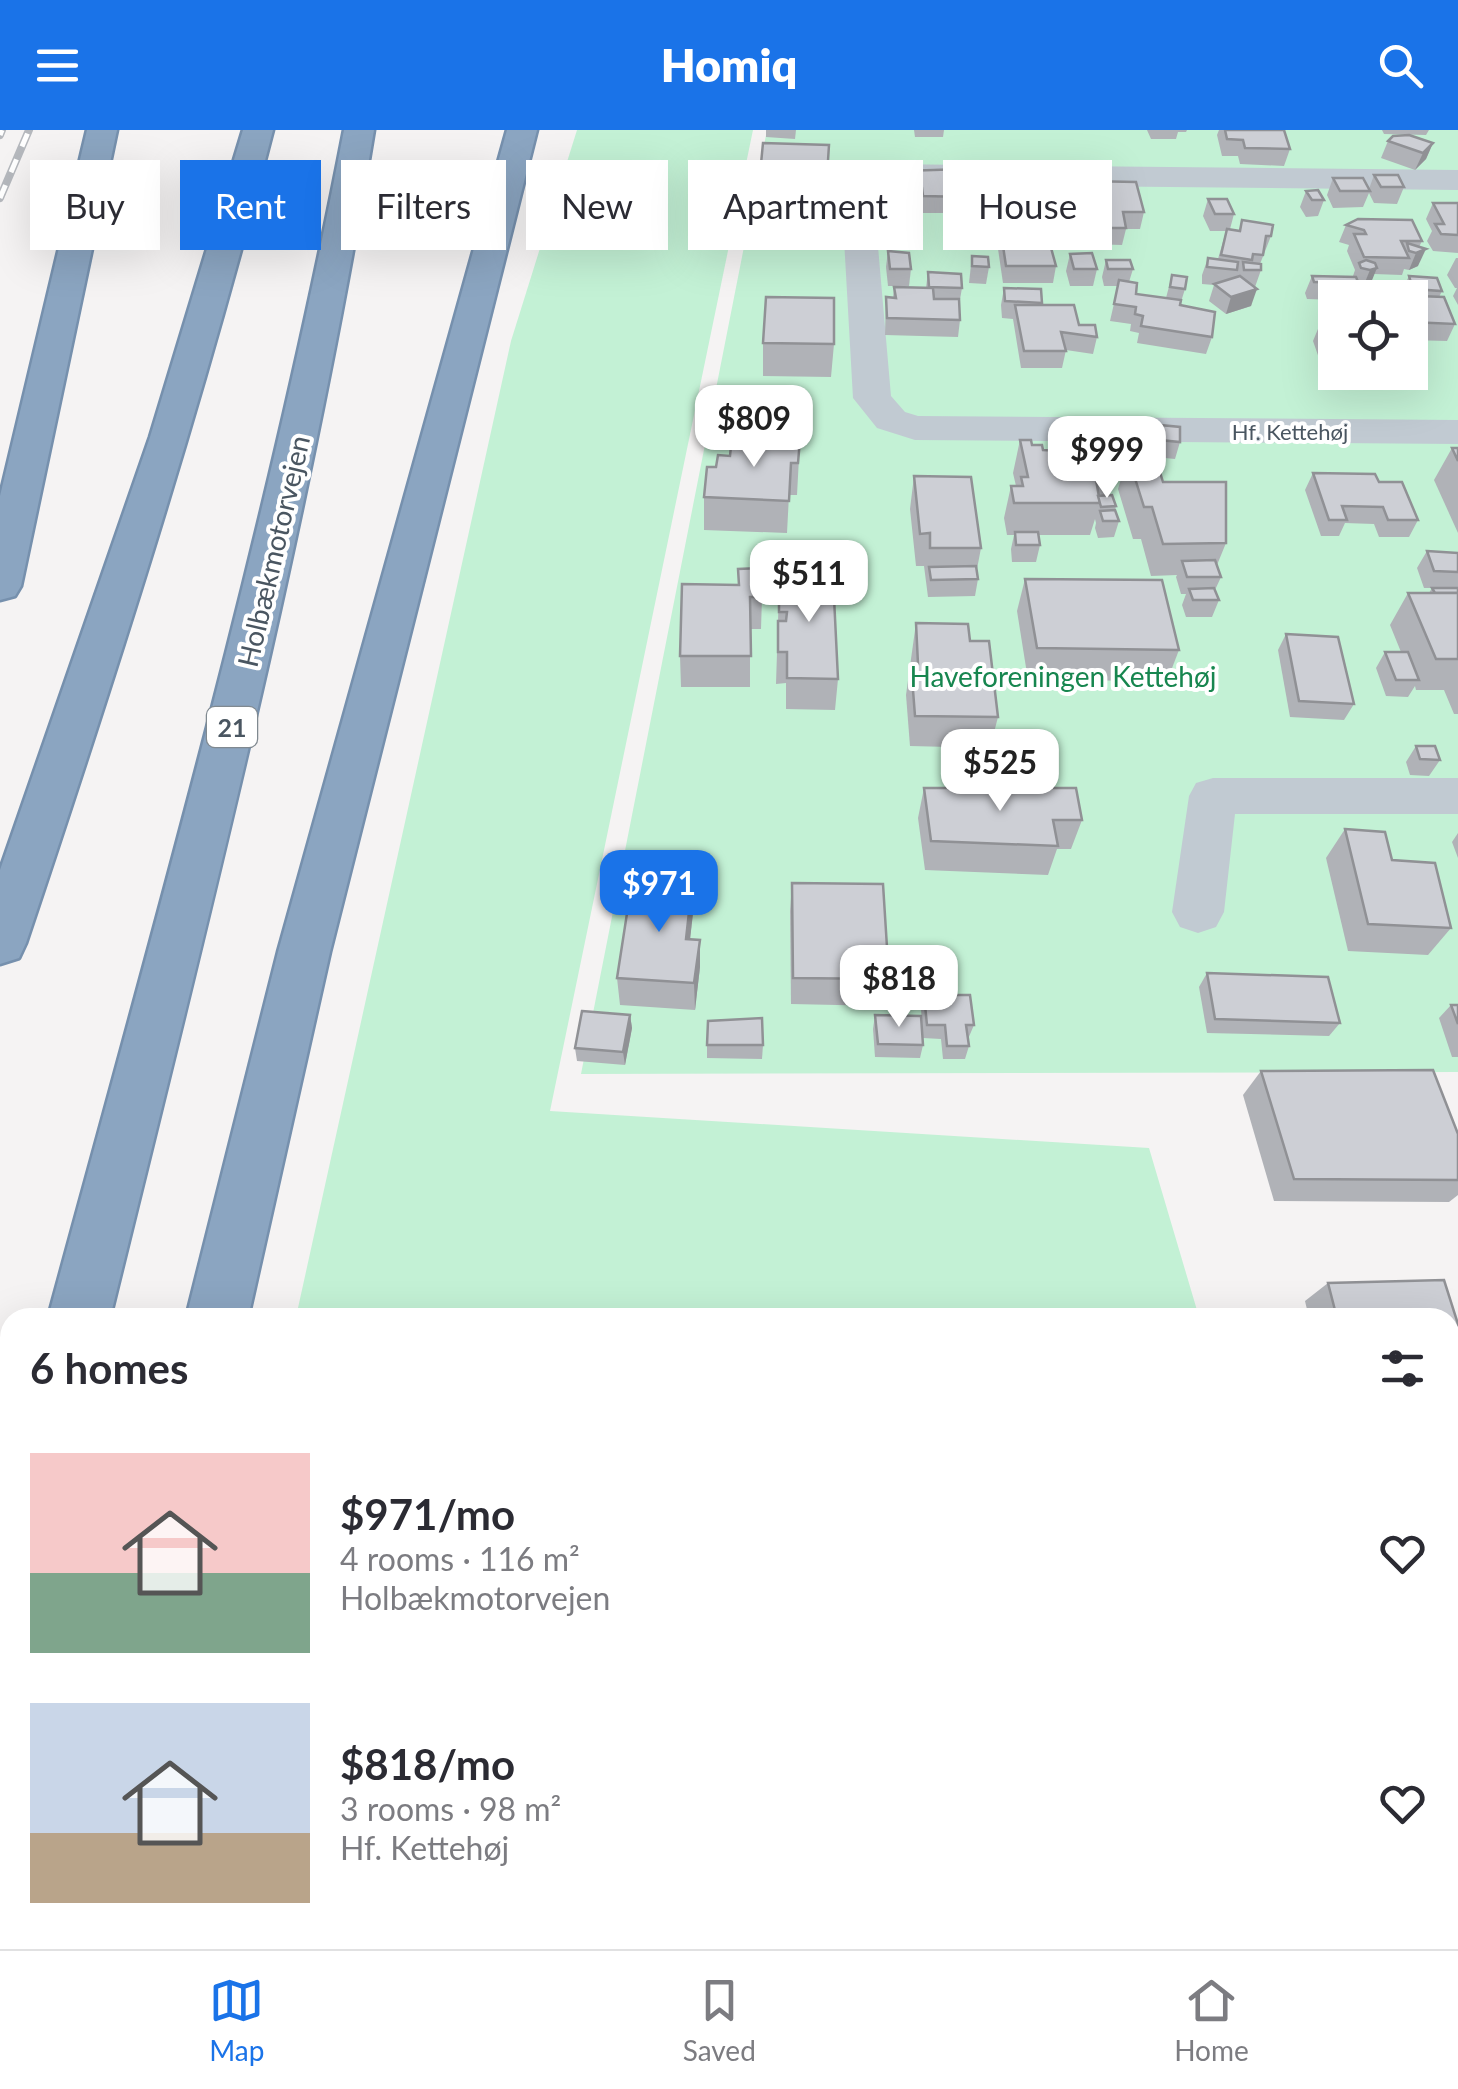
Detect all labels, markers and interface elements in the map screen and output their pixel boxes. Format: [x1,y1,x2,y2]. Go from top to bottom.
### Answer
icon: menu [30,38,85,93]
text: Homiq [661,38,797,92]
icon: search [1373,38,1428,93]
chip: Buy [30,160,160,250]
chip: Rent [180,160,321,250]
chip: Filters [341,160,506,250]
chip: New [526,160,668,250]
chip: Apartment [688,160,923,250]
chip: House [943,160,1112,250]
map controls [1318,280,1428,390]
button: locate [1318,280,1428,390]
pin: $809 [695,385,813,470]
text: $809 [717,398,791,437]
pin: $999 [1048,416,1166,501]
street label: Hf. Kettehøj [1232,418,1348,445]
text: $999 [1070,429,1144,468]
street label: Holbækmotorvejen [230,432,316,670]
pin: $511 [750,540,868,625]
text: $511 [772,553,846,592]
park label: Haveforeningen Kettehøj [909,659,1217,693]
road number: 21 [207,707,257,747]
pin: $525 [941,729,1059,814]
text: $525 [963,742,1037,781]
pin: $971 [600,850,718,935]
text: $971 [622,863,696,902]
pin: $818 [840,945,958,1030]
text: $818 [862,958,936,997]
icon: filters [1375,1341,1430,1396]
text: 6 homes [30,1343,188,1393]
text: $971/mo [340,1489,515,1539]
icon: home [110,1493,230,1613]
icon: heart [1375,1526,1430,1581]
text: 4 rooms · 116 m² [340,1539,580,1578]
text: Holbækmotorvejen [340,1578,610,1617]
text: $818/mo [340,1739,515,1789]
icon: home [110,1743,230,1863]
icon: heart [1375,1776,1430,1831]
text: 3 rooms · 98 m² [340,1789,561,1828]
text: Hf. Kettehøj [340,1828,509,1867]
tab: Map [209,1973,264,2067]
tab: Saved [683,1973,756,2067]
tab: Home [1174,1973,1249,2067]

